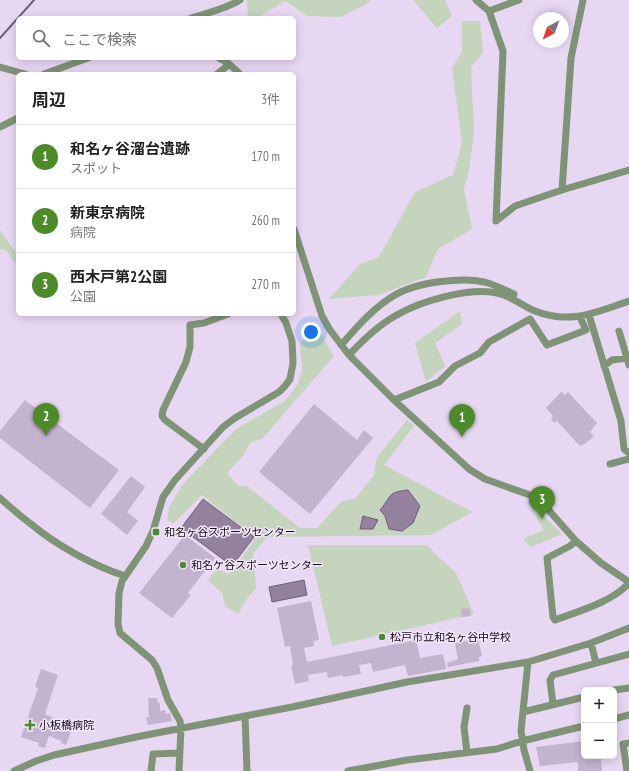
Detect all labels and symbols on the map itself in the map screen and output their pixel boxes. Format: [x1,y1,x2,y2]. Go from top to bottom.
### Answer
north arrow [533,12,569,48]
your location [301,322,321,342]
pin: 2 [33,403,59,436]
pin: 1 [449,404,475,437]
pin: 3 [529,486,555,519]
place label: 和名ヶ谷スポーツセンター [164,525,296,539]
marker: 和名ヶ谷スポーツセンター [151,527,161,537]
place label: 和名ケ谷スポーツセンター [191,558,323,572]
marker: 和名ケ谷スポーツセンター [178,560,188,570]
place label: 松戸市立和名ヶ谷中学校 [390,630,511,644]
marker: 松戸市立和名ヶ谷中学校 [377,632,387,642]
place label: 小板橋病院 [39,718,94,732]
marker: 小板橋病院 [24,719,36,731]

